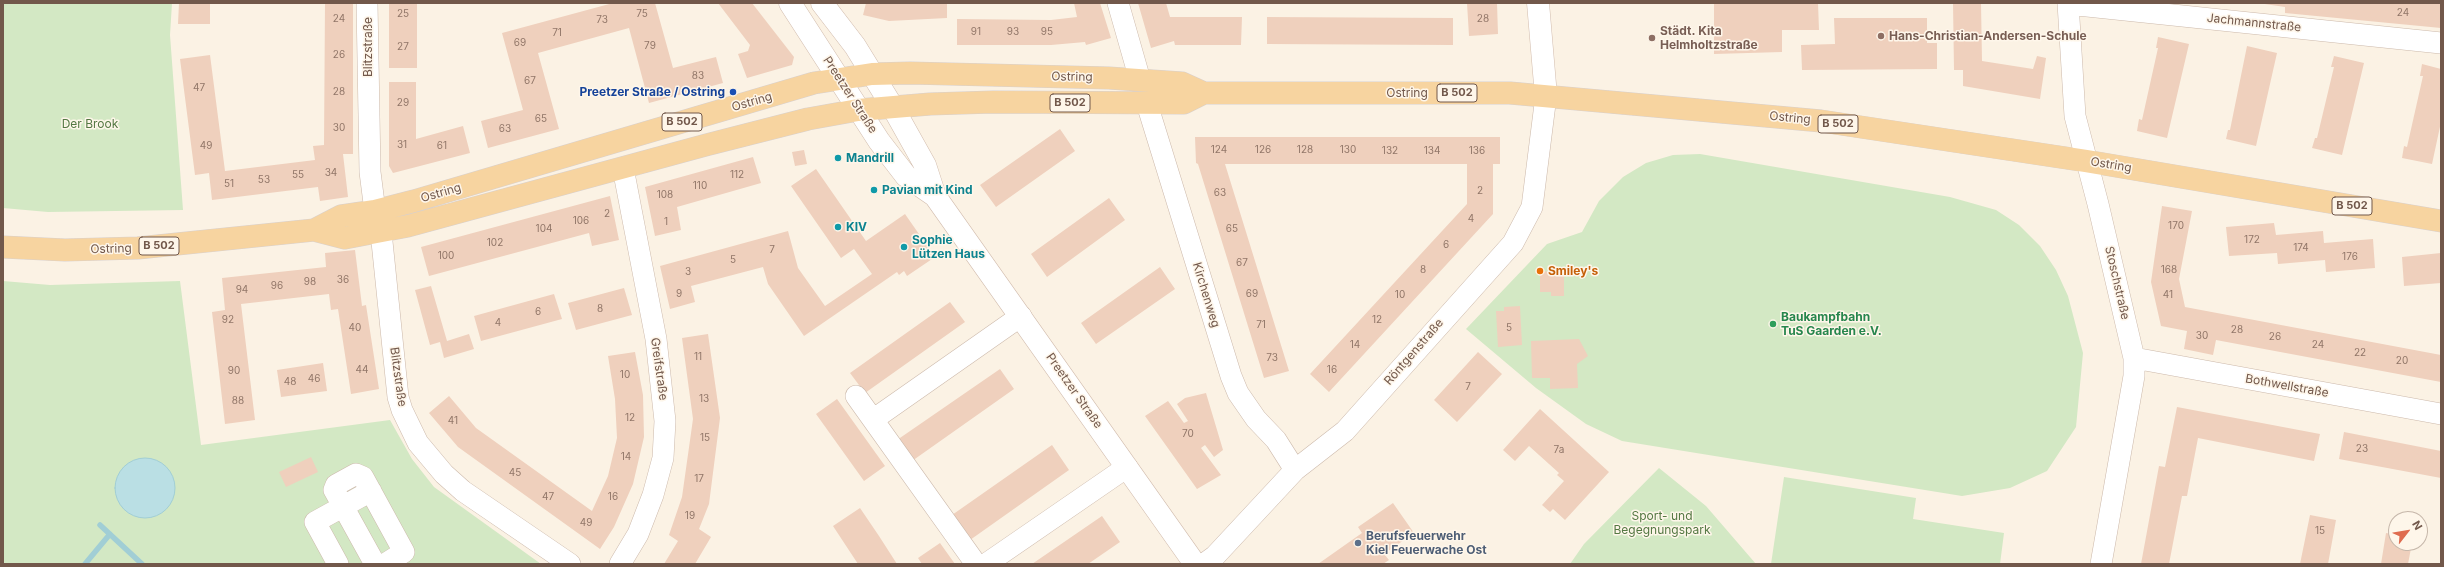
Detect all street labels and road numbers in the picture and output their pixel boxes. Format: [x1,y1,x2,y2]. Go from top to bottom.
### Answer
street label: Jachmannstraße [2206,11,2302,35]
street label: Blitzstraße [361,17,375,77]
street label: Preetzer Straße [820,54,880,136]
street label: Ostring [1051,69,1093,85]
road number: B 502 [1437,84,1477,102]
street label: Ostring [1386,86,1428,100]
street label: Ostring [730,89,774,115]
road number: B 502 [1050,94,1090,112]
street label: Ostring [1769,109,1811,127]
road number: B 502 [662,113,702,131]
road number: B 502 [1818,115,1858,133]
street label: Ostring [2089,155,2133,175]
street label: Ostring [419,180,463,206]
road number: B 502 [2332,197,2372,215]
road number: B 502 [139,237,179,255]
street label: Ostring [90,241,132,257]
street label: Stoschstraße [2102,245,2132,321]
street label: Kirchenweg [1189,261,1223,329]
street label: Röntgenstraße [1381,316,1447,388]
street label: Greifstraße [647,337,671,401]
street label: Blitzstraße [387,346,409,408]
street label: Preetzer Straße [1043,351,1105,431]
street label: Bothwellstraße [2244,372,2330,400]

